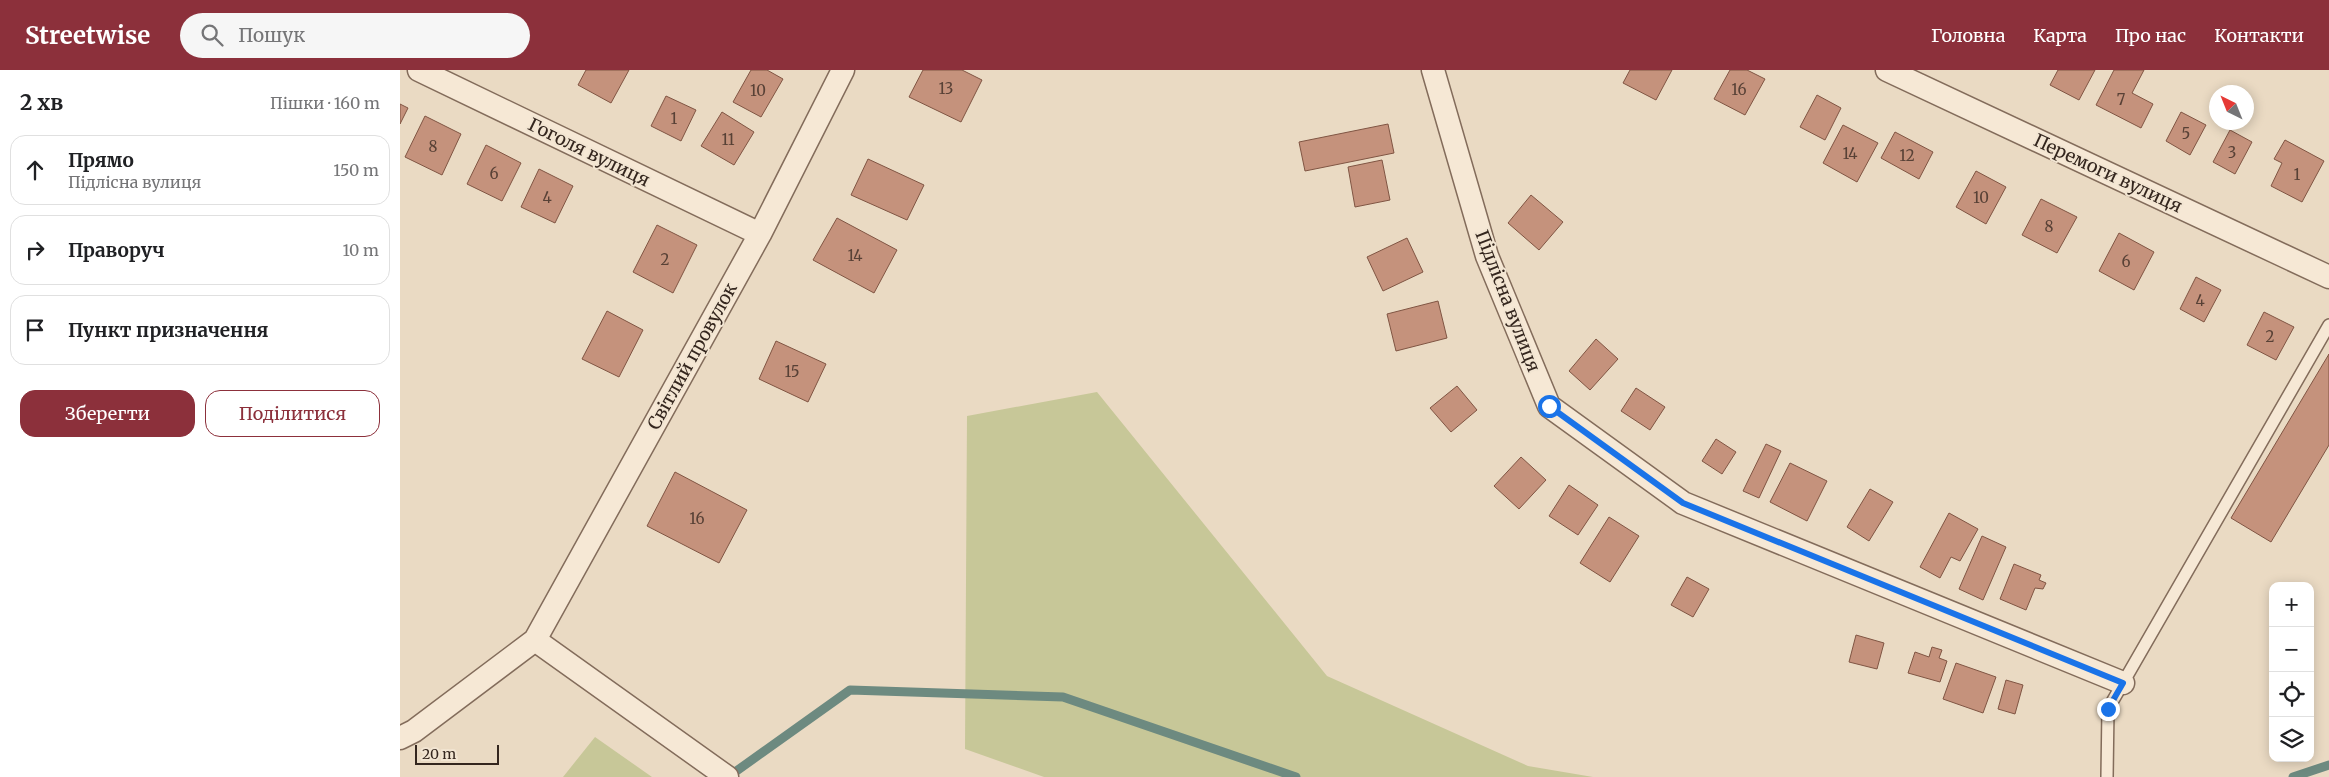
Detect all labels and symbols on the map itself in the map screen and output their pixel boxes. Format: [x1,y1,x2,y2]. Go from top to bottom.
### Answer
house number: 13 [939,79,953,98]
house number: 16 [1731,80,1747,99]
house number: 10 [750,81,766,100]
north arrow [2209,85,2254,130]
house number: 7 [2117,90,2126,109]
house number: 1 [671,109,678,128]
street label: Гоголя вулиця [524,113,654,192]
house number: 5 [2182,124,2190,143]
street label: Перемоги вулиця [2030,128,2186,218]
house number: 11 [721,130,735,149]
house number: 8 [429,137,438,156]
house number: 3 [2228,143,2236,162]
house number: 14 [1842,144,1858,163]
house number: 12 [1899,146,1915,165]
house number: 6 [489,164,499,183]
house number: 1 [2294,165,2301,184]
house number: 4 [542,188,552,207]
house number: 10 [1973,188,1989,207]
house number: 8 [2045,217,2054,236]
street label: Підлісна вулиця [1470,227,1546,375]
house number: 14 [847,246,863,265]
house number: 2 [661,250,670,269]
house number: 6 [2121,252,2131,271]
street label: Світлий провулок [642,278,742,434]
house number: 4 [2195,291,2205,310]
house number: 2 [2266,327,2275,346]
house number: 15 [784,362,800,381]
route start [1538,395,1561,418]
house number: 16 [689,509,705,528]
route end [2097,698,2120,721]
scale bar [415,742,499,765]

